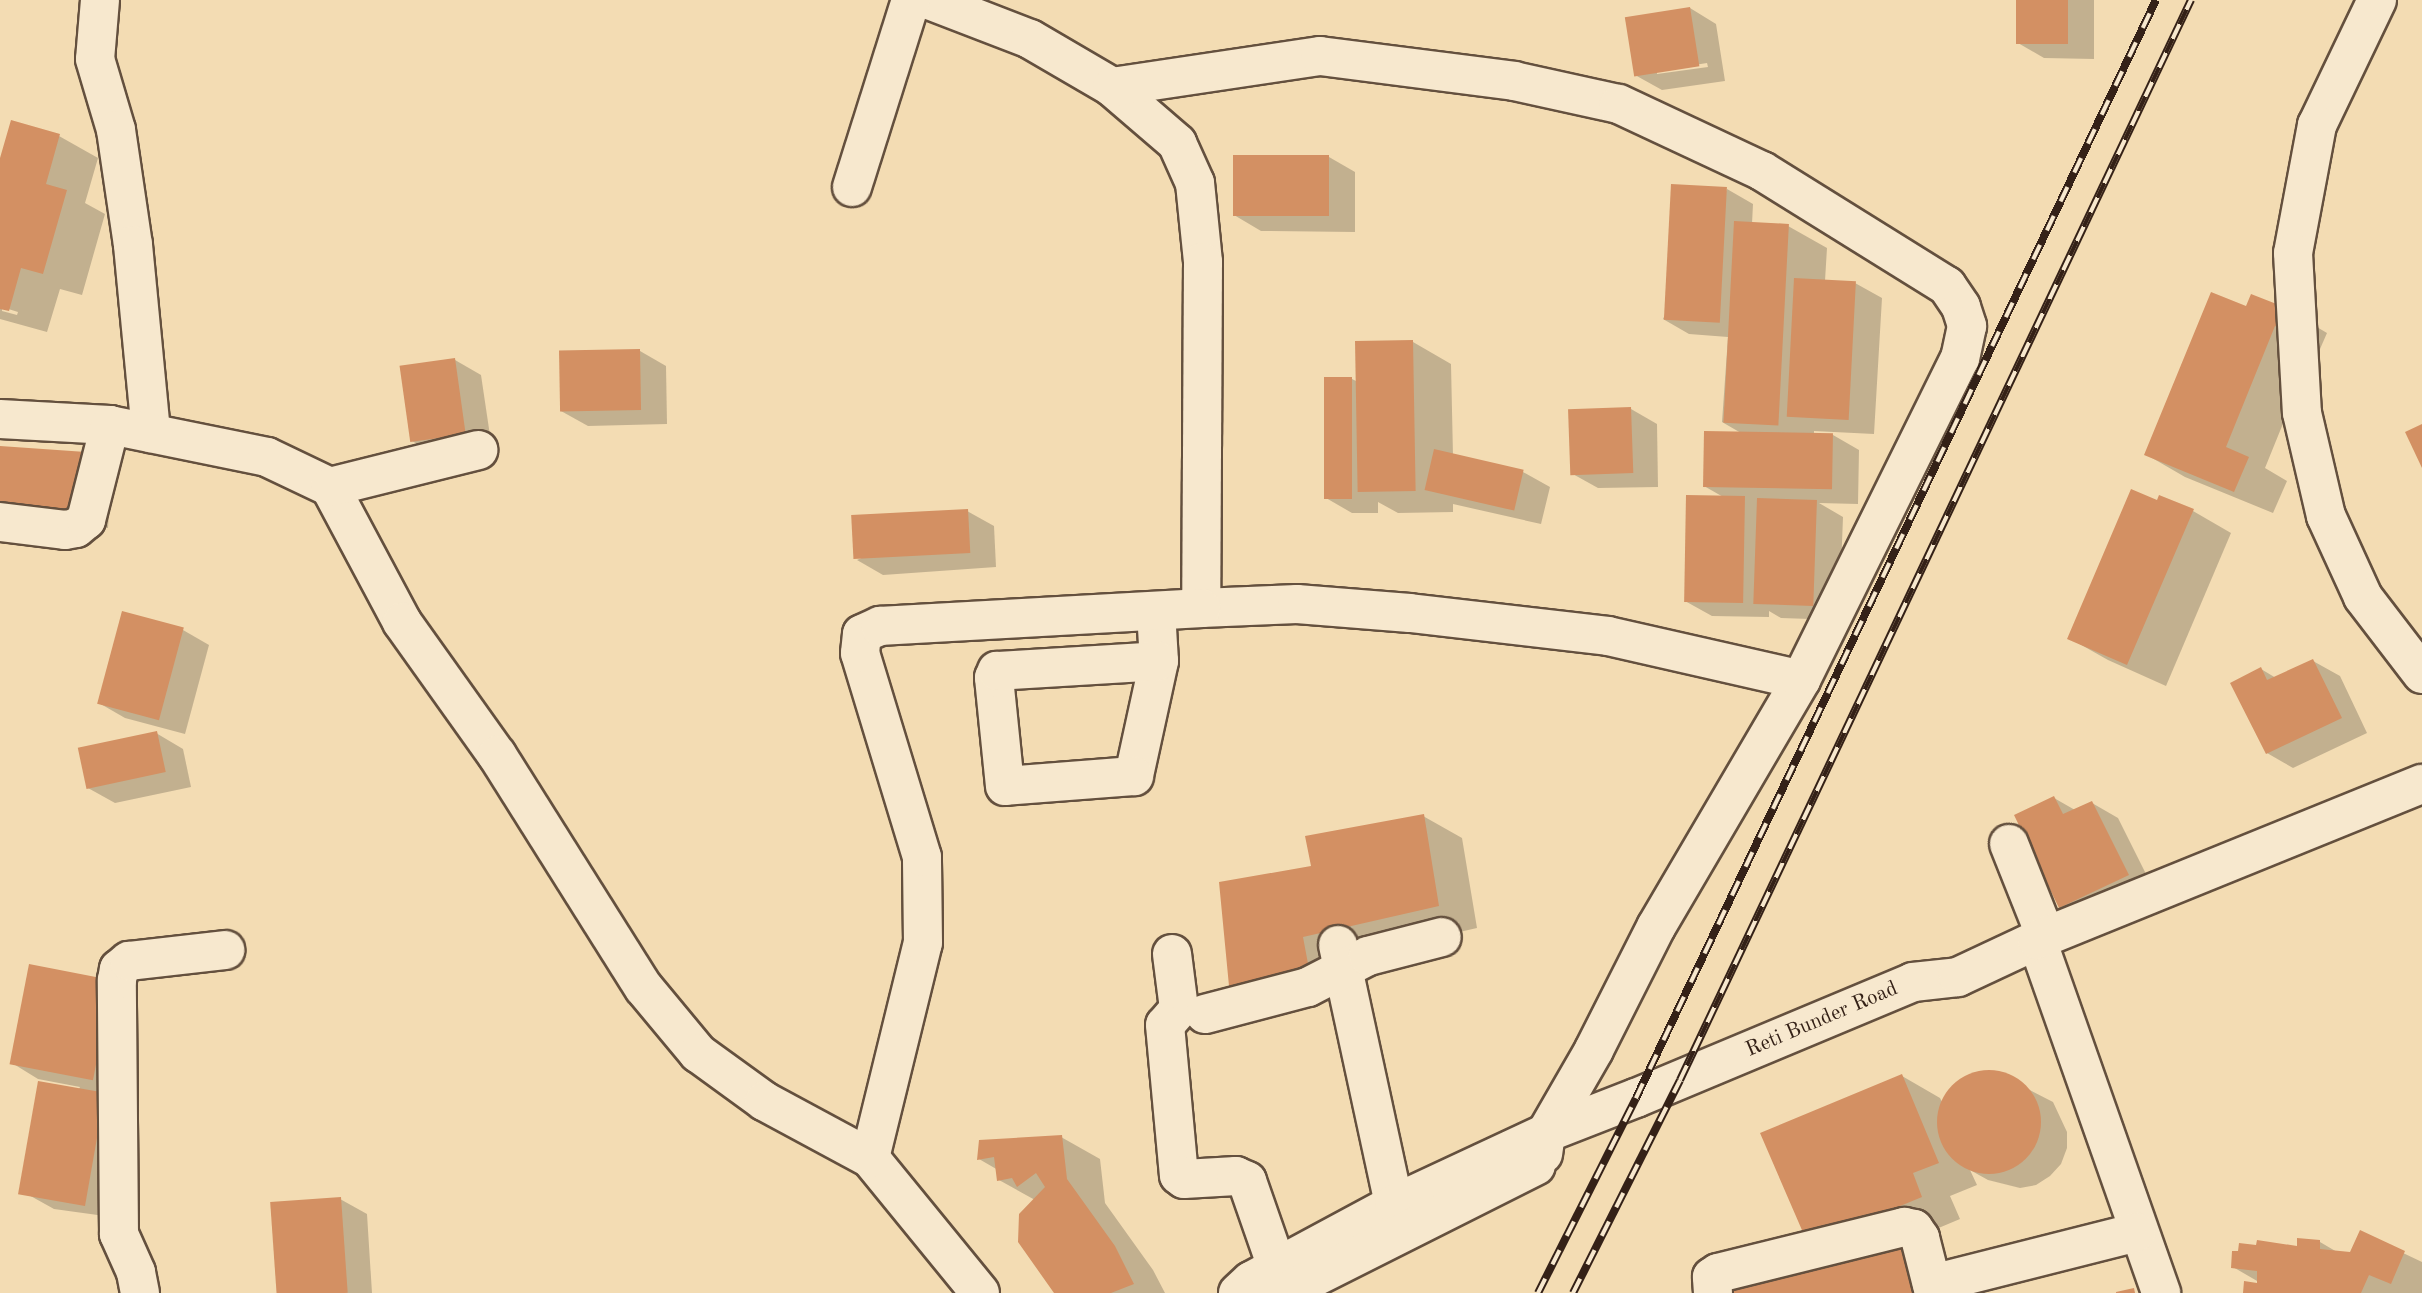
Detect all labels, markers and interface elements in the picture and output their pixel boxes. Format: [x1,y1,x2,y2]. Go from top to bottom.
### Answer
street label: Reti Bunder Road [1742,977,1902,1063]

